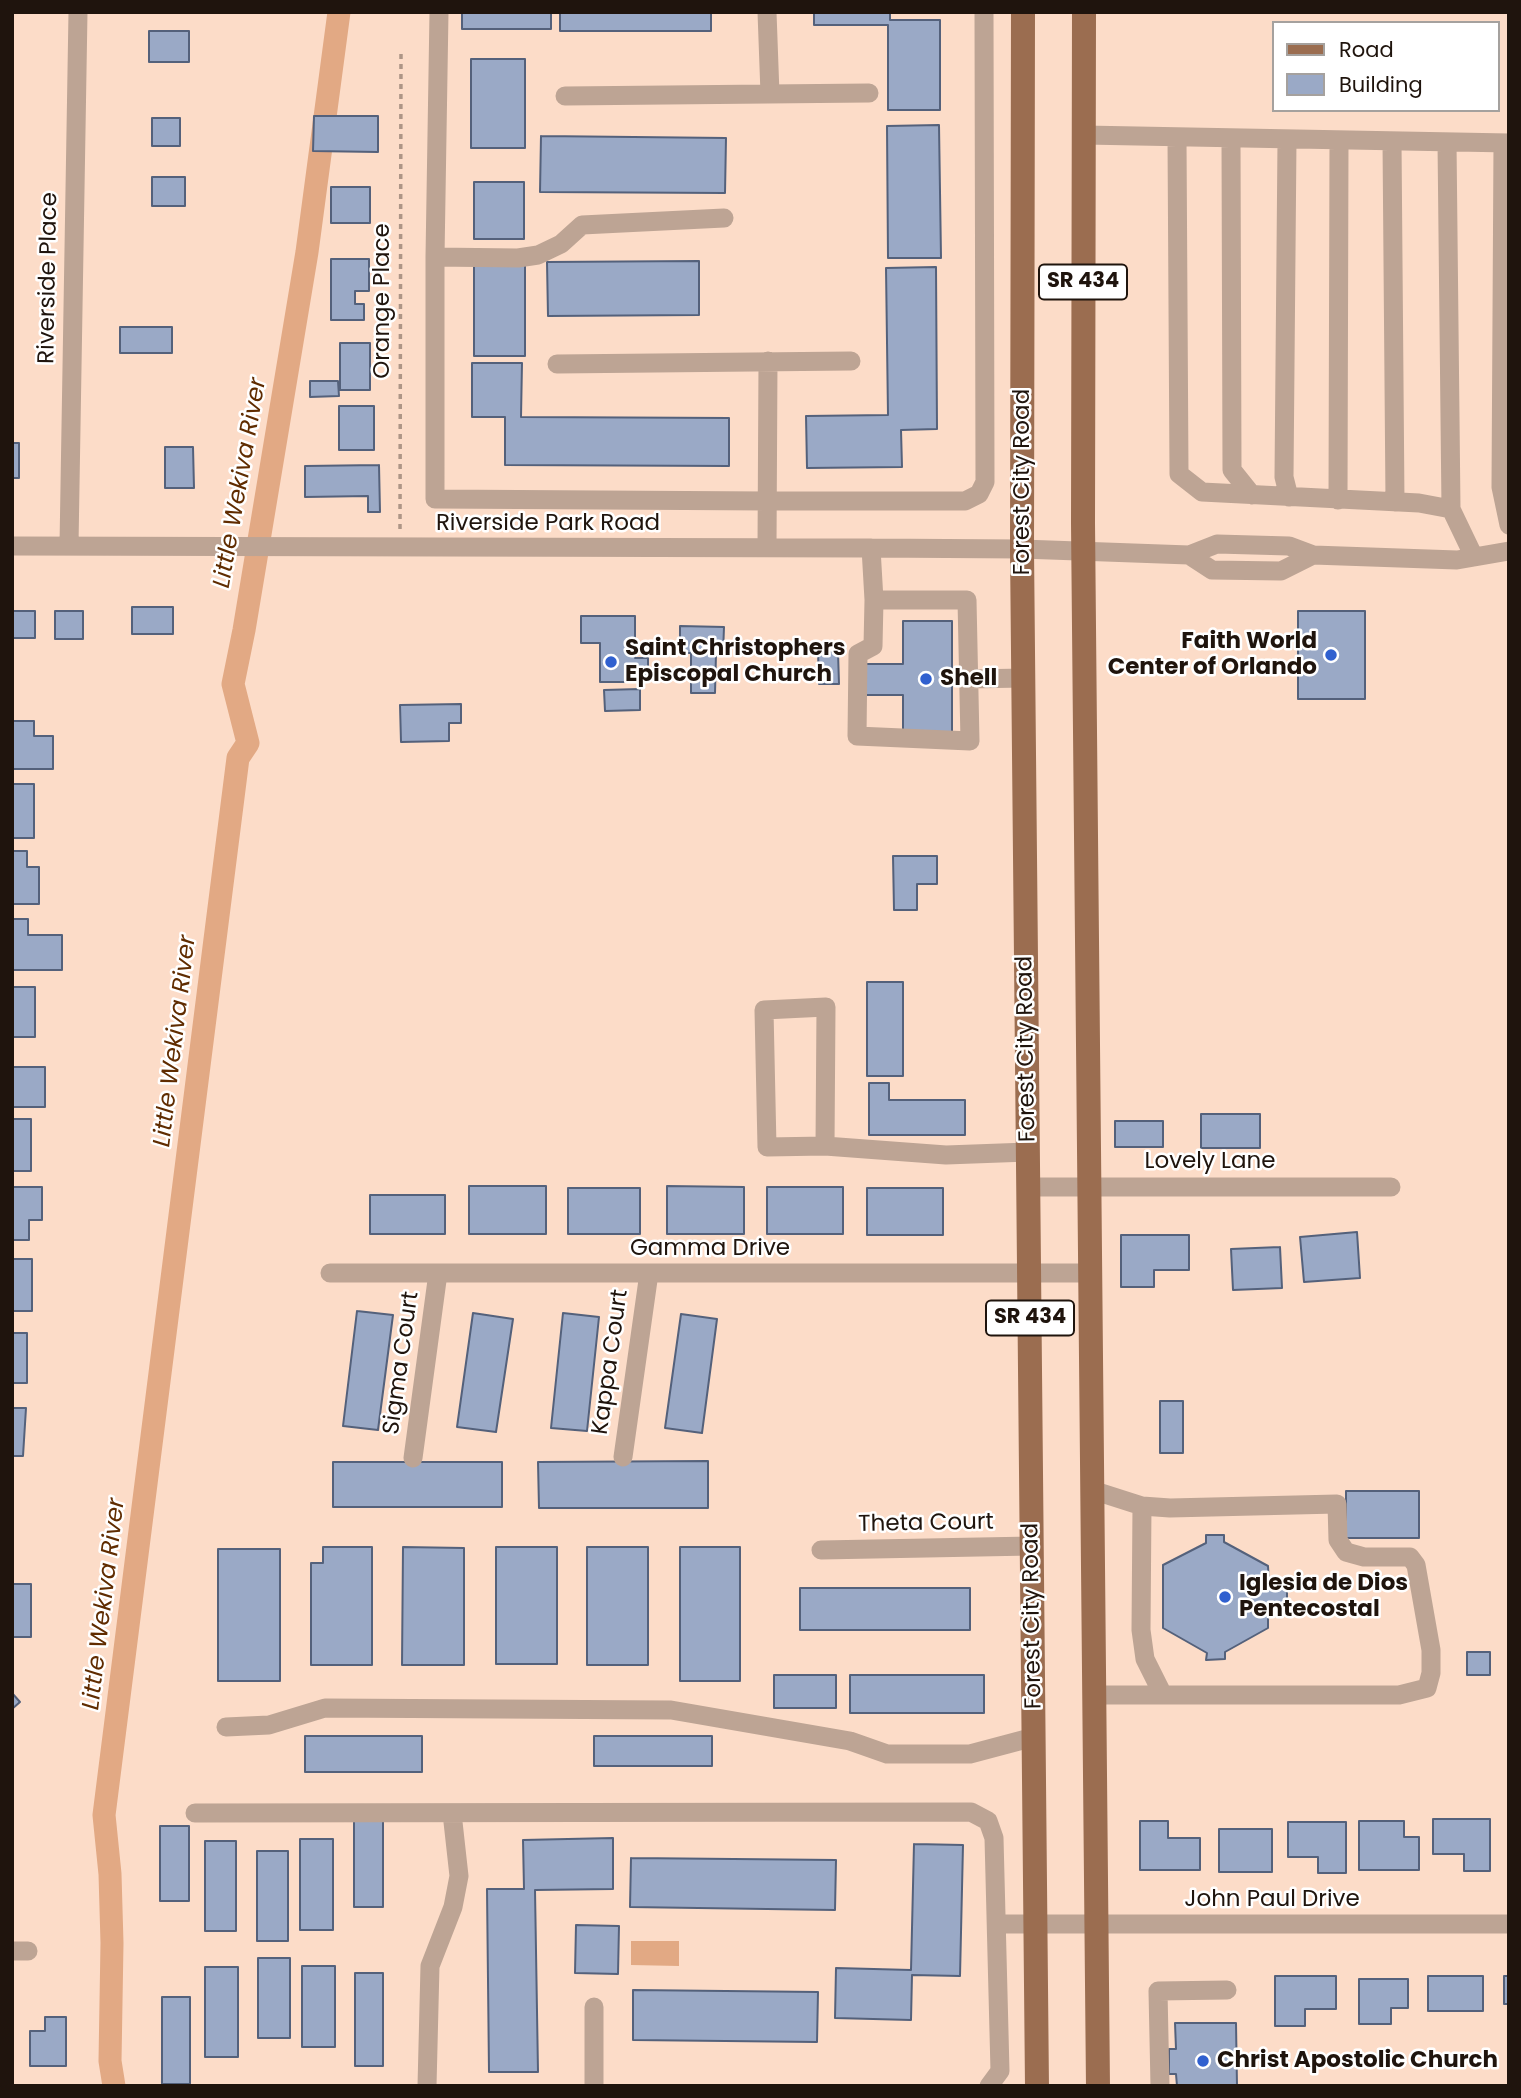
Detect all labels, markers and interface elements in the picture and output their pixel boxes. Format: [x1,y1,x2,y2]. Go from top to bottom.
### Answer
legend [1272,21,1500,112]
text: Road [1339,35,1394,64]
text: Building [1339,70,1423,99]
street label: Riverside Place [34,192,64,364]
street label: Orange Place [369,223,397,379]
road number: SR 434 [1039,264,1127,300]
water label: Little Wekiva River [208,376,274,590]
street label: Forest City Road [1009,389,1037,575]
street label: Riverside Park Road [436,510,660,538]
place label: Faith World Center of Orlando [1108,628,1317,682]
place label: Saint Christophers Episcopal Church [625,635,846,689]
marker: Faith World Center of Orlando [1323,647,1339,663]
marker: Saint Christophers Episcopal Church [603,654,619,670]
place label: Shell [940,665,997,693]
marker: Shell [918,671,934,687]
water label: Little Wekiva River [149,934,203,1148]
street label: Forest City Road [1012,956,1042,1142]
street label: Lovely Lane [1144,1148,1276,1176]
street label: Gamma Drive [630,1235,790,1263]
street label: Kappa Court [587,1288,635,1436]
street label: Sigma Court [378,1290,426,1436]
road number: SR 434 [986,1300,1074,1336]
water label: Little Wekiva River [78,1497,132,1711]
street label: Theta Court [858,1509,994,1539]
street label: Forest City Road [1018,1523,1048,1709]
place label: Iglesia de Dios Pentecostal [1239,1570,1408,1624]
marker: Iglesia de Dios Pentecostal [1217,1589,1233,1605]
street label: John Paul Drive [1184,1886,1360,1914]
place label: Christ Apostolic Church [1217,2047,1498,2075]
marker: Christ Apostolic Church [1195,2053,1211,2069]

